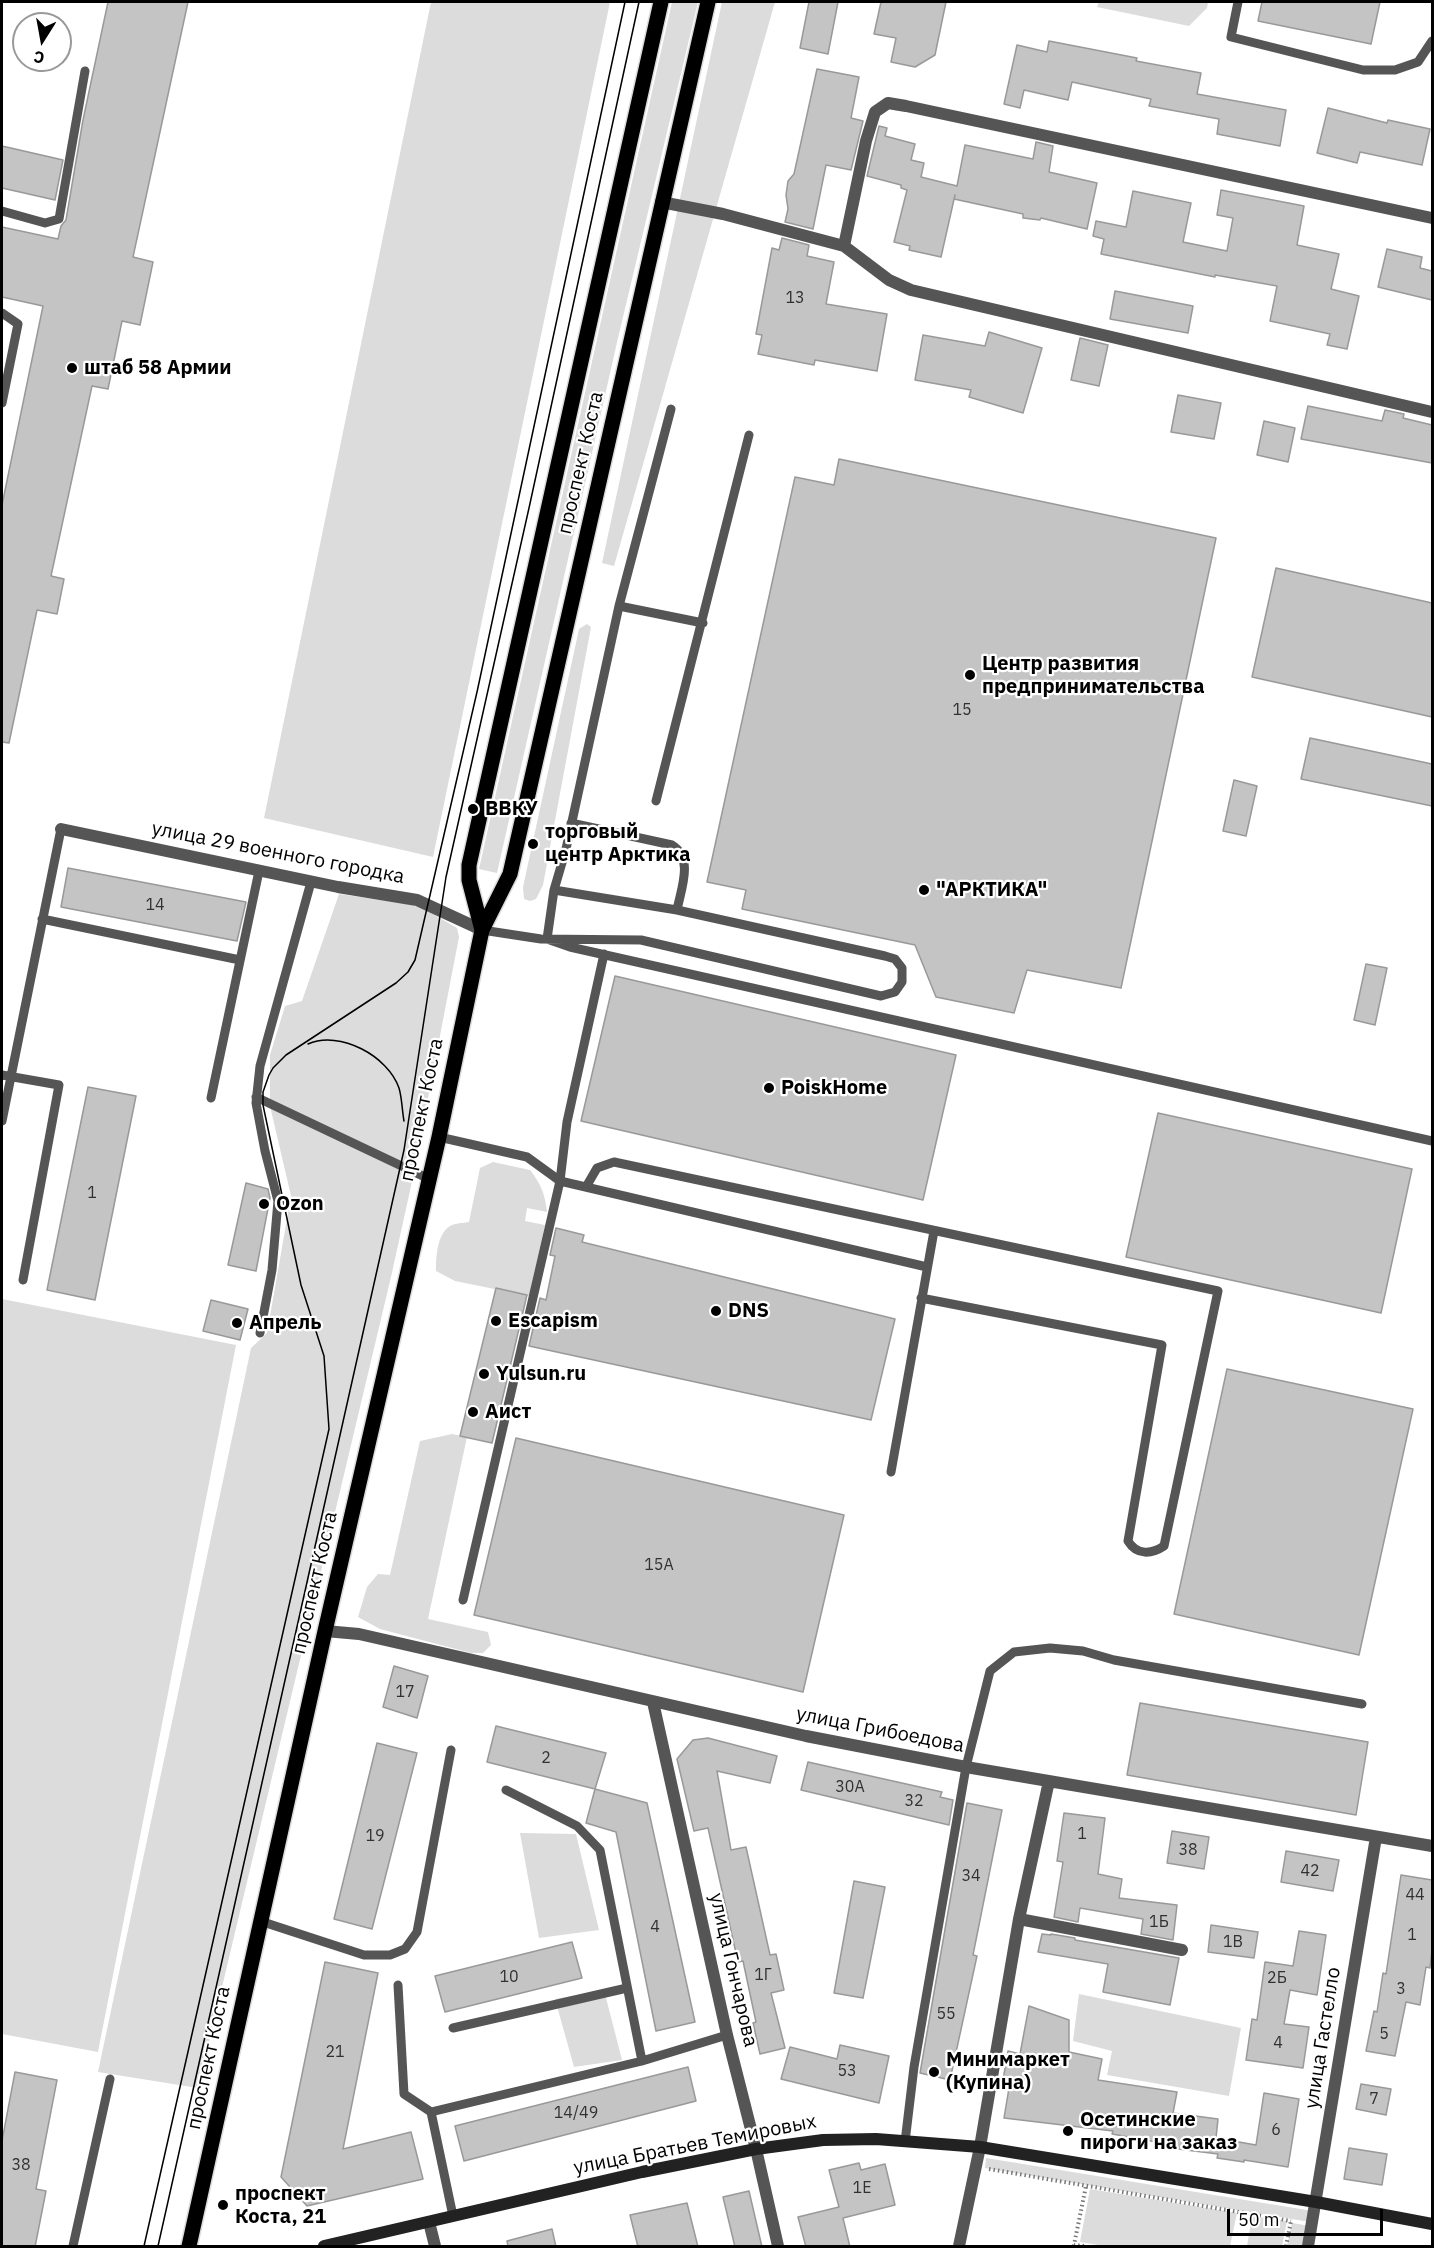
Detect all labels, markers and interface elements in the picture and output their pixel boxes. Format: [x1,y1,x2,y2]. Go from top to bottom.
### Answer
north arrow [12,12,72,72]
text: С [32,47,46,69]
house number: 13 [785,288,805,308]
place label: штаб 58 Армии [84,356,232,380]
marker: штаб 58 Армии [65,361,79,375]
street label: проспект Коста [553,389,609,537]
place label: Центр развития предпринимательства [982,652,1205,699]
marker: Центр развития предпринимательства [963,668,977,682]
house number: 15 [952,700,972,720]
place label: ВВКУ [485,797,538,821]
marker: ВВКУ [466,802,480,816]
street label: улица 29 военного городка [150,817,406,889]
place label: торговый центр Арктика [545,820,691,867]
marker: торговый центр Арктика [526,837,540,851]
place label: "АРКТИКА" [936,878,1047,902]
marker: "АРКТИКА" [917,883,931,897]
house number: 14 [145,895,165,915]
street label: проспект Коста [395,1036,449,1184]
place label: PoiskHome [781,1076,887,1100]
marker: PoiskHome [762,1081,776,1095]
house number: 1 [87,1183,97,1203]
place label: Ozon [276,1192,324,1216]
marker: Ozon [257,1197,271,1211]
place label: DNS [728,1299,769,1323]
marker: DNS [709,1304,723,1318]
place label: Escapism [508,1309,598,1333]
place label: Апрель [249,1311,321,1335]
marker: Escapism [489,1314,503,1328]
marker: Апрель [230,1316,244,1330]
place label: Yulsun.ru [496,1362,586,1386]
marker: Yulsun.ru [477,1367,491,1381]
place label: Аист [485,1400,531,1424]
marker: Аист [466,1405,480,1419]
street label: проспект Коста [287,1509,343,1657]
house number: 15А [644,1555,674,1575]
house number: 17 [395,1682,415,1702]
street label: улица Грибоедова [794,1702,966,1758]
house number: 2 [541,1748,551,1768]
house number: 30А [835,1777,865,1797]
house number: 32 [904,1791,924,1811]
house number: 1 [1077,1824,1087,1844]
house number: 19 [365,1826,385,1846]
house number: 38 [1178,1840,1198,1860]
house number: 42 [1300,1861,1320,1881]
house number: 34 [961,1866,981,1886]
house number: 44 [1405,1885,1425,1905]
street label: улица Гончарова [704,1891,762,2049]
house number: 1Б [1149,1912,1169,1932]
house number: 4 [650,1917,660,1937]
house number: 1 [1407,1925,1417,1945]
house number: 1В [1223,1932,1243,1952]
house number: 1Г [754,1965,772,1985]
street label: улица Гастелло [1300,1965,1346,2111]
house number: 10 [499,1967,519,1987]
house number: 2Б [1267,1968,1287,1988]
house number: 3 [1396,1979,1406,1999]
street label: проспект Коста [182,1984,236,2132]
house number: 55 [936,2004,956,2024]
house number: 5 [1379,2024,1389,2044]
house number: 4 [1273,2033,1283,2053]
house number: 21 [325,2042,345,2062]
place label: Минимаркет (Купина) [946,2048,1070,2095]
house number: 53 [837,2061,857,2081]
marker: Минимаркет (Купина) [927,2065,941,2079]
house number: 7 [1369,2089,1379,2109]
house number: 14/49 [554,2103,598,2123]
place label: Осетинские пироги на заказ [1080,2108,1237,2155]
street label: улица Братьев Темировых [572,2110,818,2180]
house number: 6 [1271,2120,1281,2140]
marker: Осетинские пироги на заказ [1061,2124,1075,2138]
house number: 38 [11,2155,31,2175]
house number: 1Е [853,2178,871,2198]
place label: проспект Коста, 21 [235,2182,326,2229]
scale bar [1230,2197,1386,2235]
marker: проспект Коста, 21 [216,2198,230,2212]
text: 50 m [1238,2208,1280,2231]

